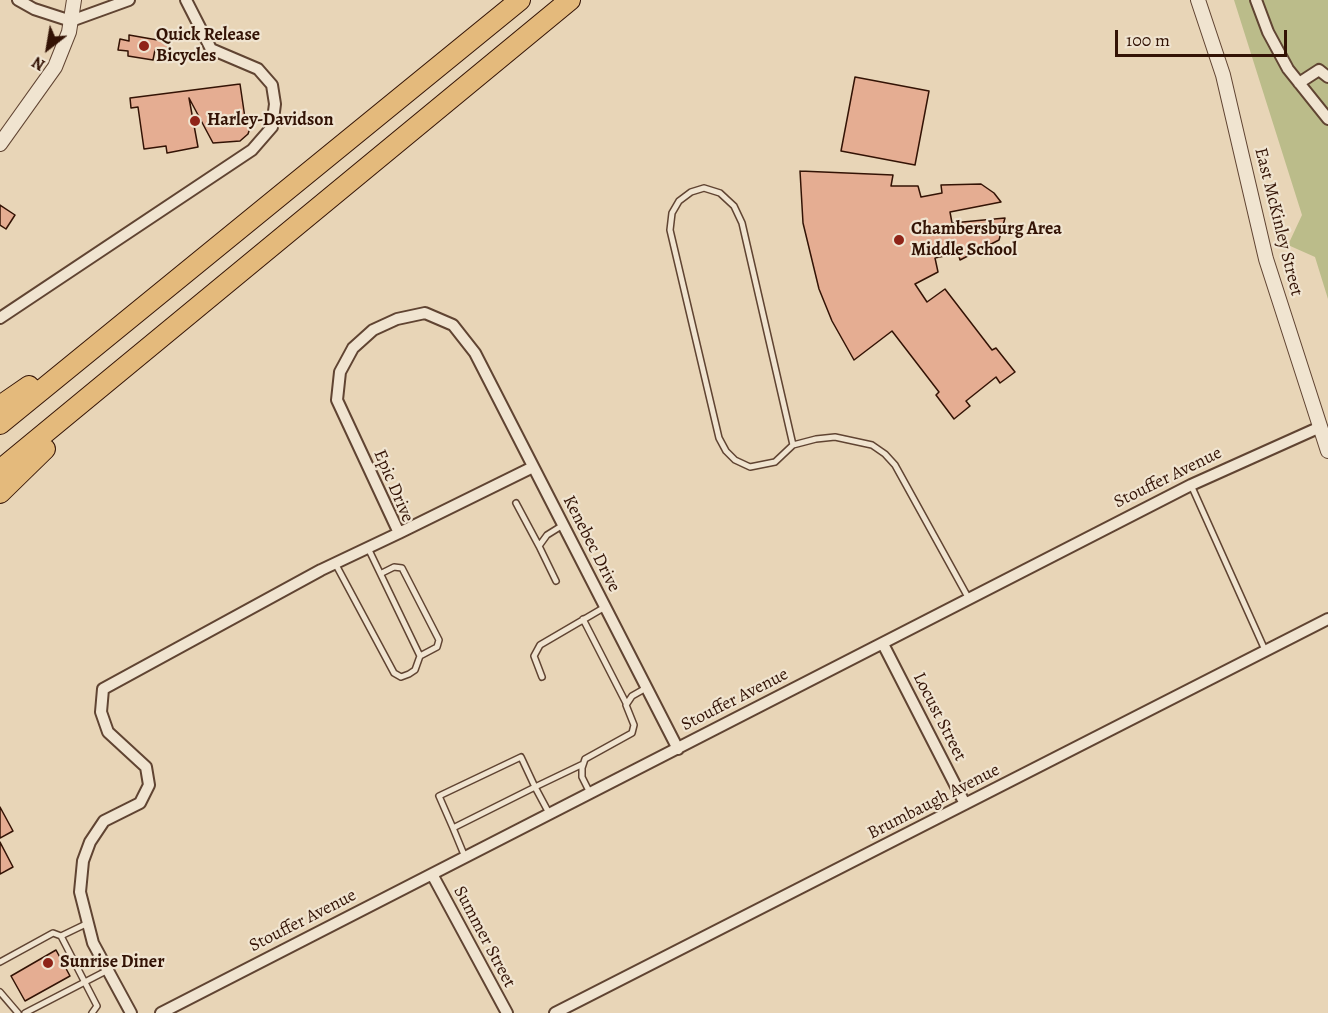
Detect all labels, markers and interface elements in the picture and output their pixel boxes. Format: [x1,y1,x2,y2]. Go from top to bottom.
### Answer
north arrow [18,18,78,78]
scale bar [1118,18,1290,56]
place label: Quick Release Bicycles [156,25,260,68]
text: 100 m [1126,28,1170,52]
marker: Quick Release Bicycles [137,39,151,53]
text: N [28,51,49,76]
place label: Harley-Davidson [207,110,334,132]
marker: Harley-Davidson [188,114,202,128]
street label: East McKinley Street [1249,146,1307,298]
place label: Chambersburg Area Middle School [911,219,1062,262]
marker: Chambersburg Area Middle School [892,233,906,247]
street label: Stouffer Avenue [1111,443,1225,513]
street label: Epic Drive [368,446,418,526]
street label: Kenebec Drive [557,492,625,596]
street label: Stouffer Avenue [678,664,792,736]
street label: Locust Street [907,669,971,765]
street label: Brumbaugh Avenue [864,759,1004,845]
street label: Summer Street [448,882,520,992]
street label: Stouffer Avenue [246,885,360,957]
place label: Sunrise Diner [60,952,165,974]
marker: Sunrise Diner [41,956,55,970]

